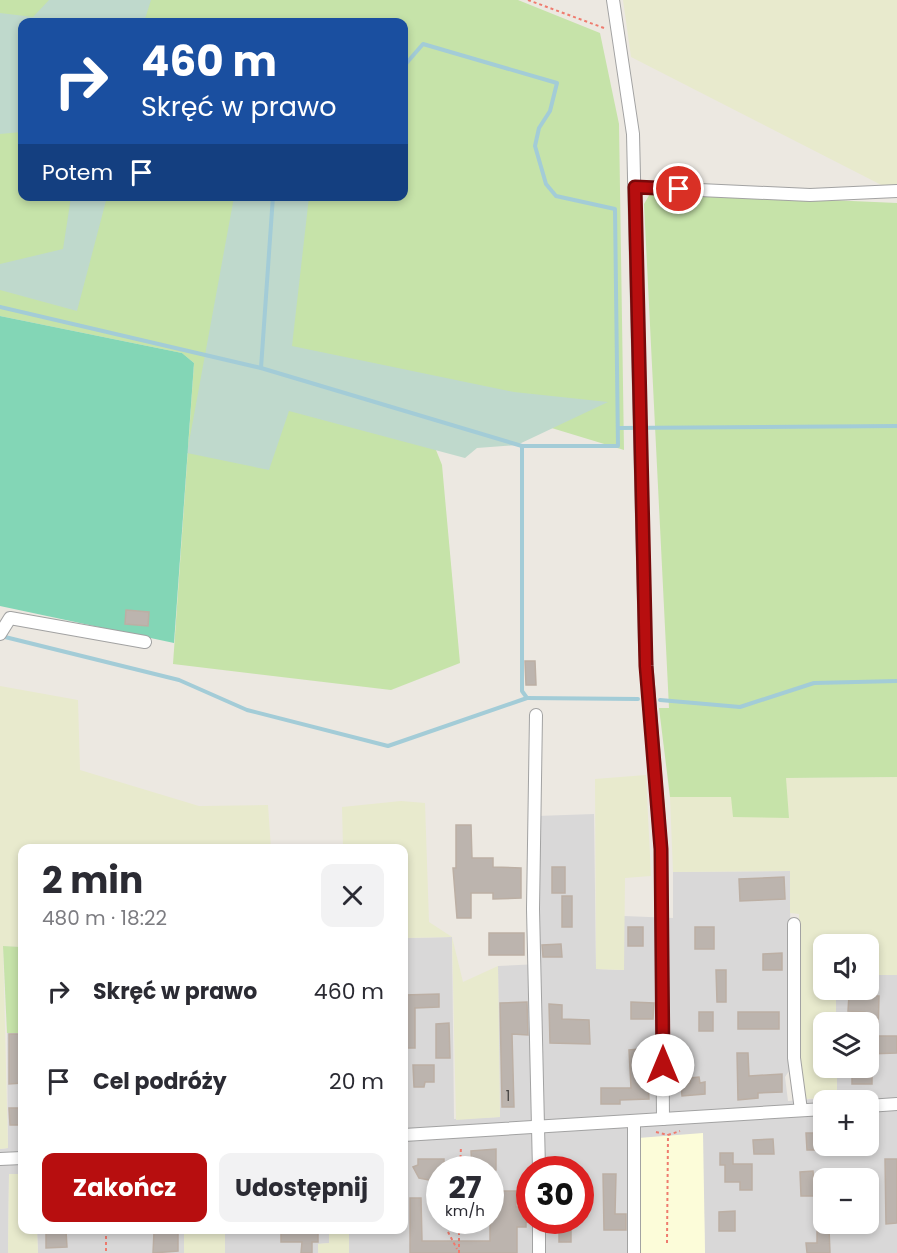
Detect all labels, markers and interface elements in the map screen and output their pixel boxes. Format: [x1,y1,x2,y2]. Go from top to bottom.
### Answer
text: 460 m [141,32,277,91]
icon: right [42,42,120,120]
text: Skręć w prawo [141,88,337,125]
icon: arrive [125,156,158,189]
text: Potem [42,157,113,188]
pin [653,163,704,214]
icon: arrive [662,172,695,205]
text: 2 min [42,855,143,906]
button: close [321,864,384,927]
text: 480 m · 18:22 [42,904,167,932]
map controls [813,934,879,1234]
button: sound [813,934,879,1000]
icon: right [42,975,75,1008]
text: Skręć w prawo [93,976,257,1007]
text: 460 m [314,976,384,1007]
button: layers [813,1012,879,1078]
position arrow [631,1033,695,1097]
icon: arrive [42,1065,75,1098]
text: Cel podróży [93,1066,227,1097]
text: 20 m [329,1066,384,1097]
house number: 1 [506,1086,510,1106]
button: + [813,1090,879,1156]
button: Zakończ [42,1153,207,1222]
button: Udostępnij [219,1153,384,1222]
speed limit sign: 30 [516,1156,594,1234]
text: 27 [448,1166,482,1209]
button: − [813,1168,879,1234]
text: km/h [445,1200,485,1221]

